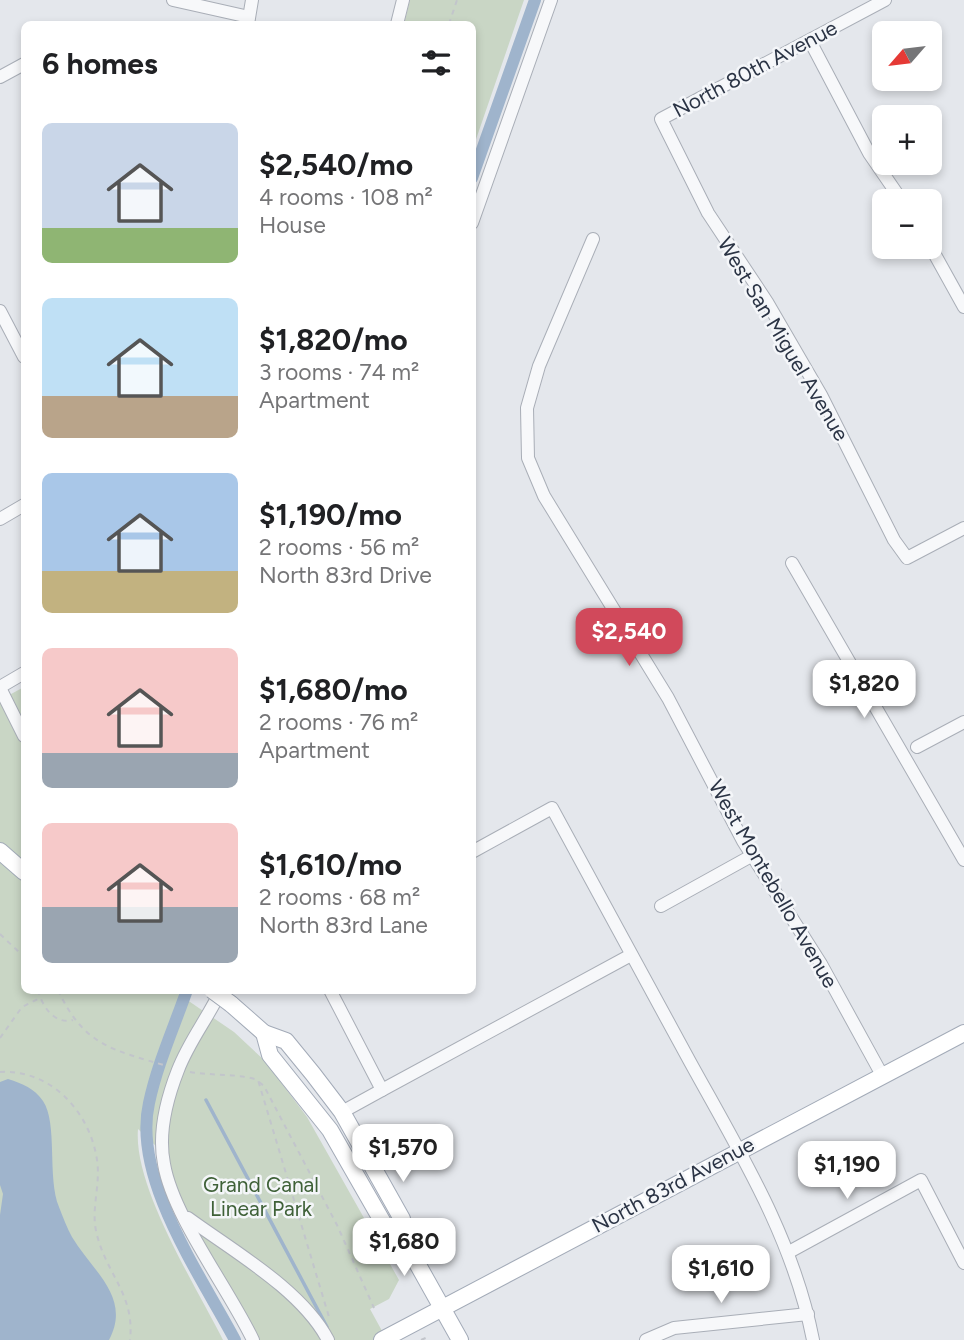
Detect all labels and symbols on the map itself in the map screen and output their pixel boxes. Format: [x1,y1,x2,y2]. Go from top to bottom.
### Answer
street label: North 80th Avenue [668,15,841,122]
north arrow [872,21,942,91]
street label: West San Miguel Avenue [713,232,854,445]
pin: $2,540 [572,608,686,668]
pin: $1,820 [807,660,921,720]
street label: West Montebello Avenue [704,775,843,992]
pin: $1,570 [346,1124,460,1184]
street label: North 83rd Avenue [587,1131,758,1238]
pin: $1,190 [790,1142,904,1201]
park label: Grand Canal Linear Park [203,1172,319,1221]
pin: $1,680 [347,1218,461,1278]
pin: $1,610 [664,1246,778,1305]

